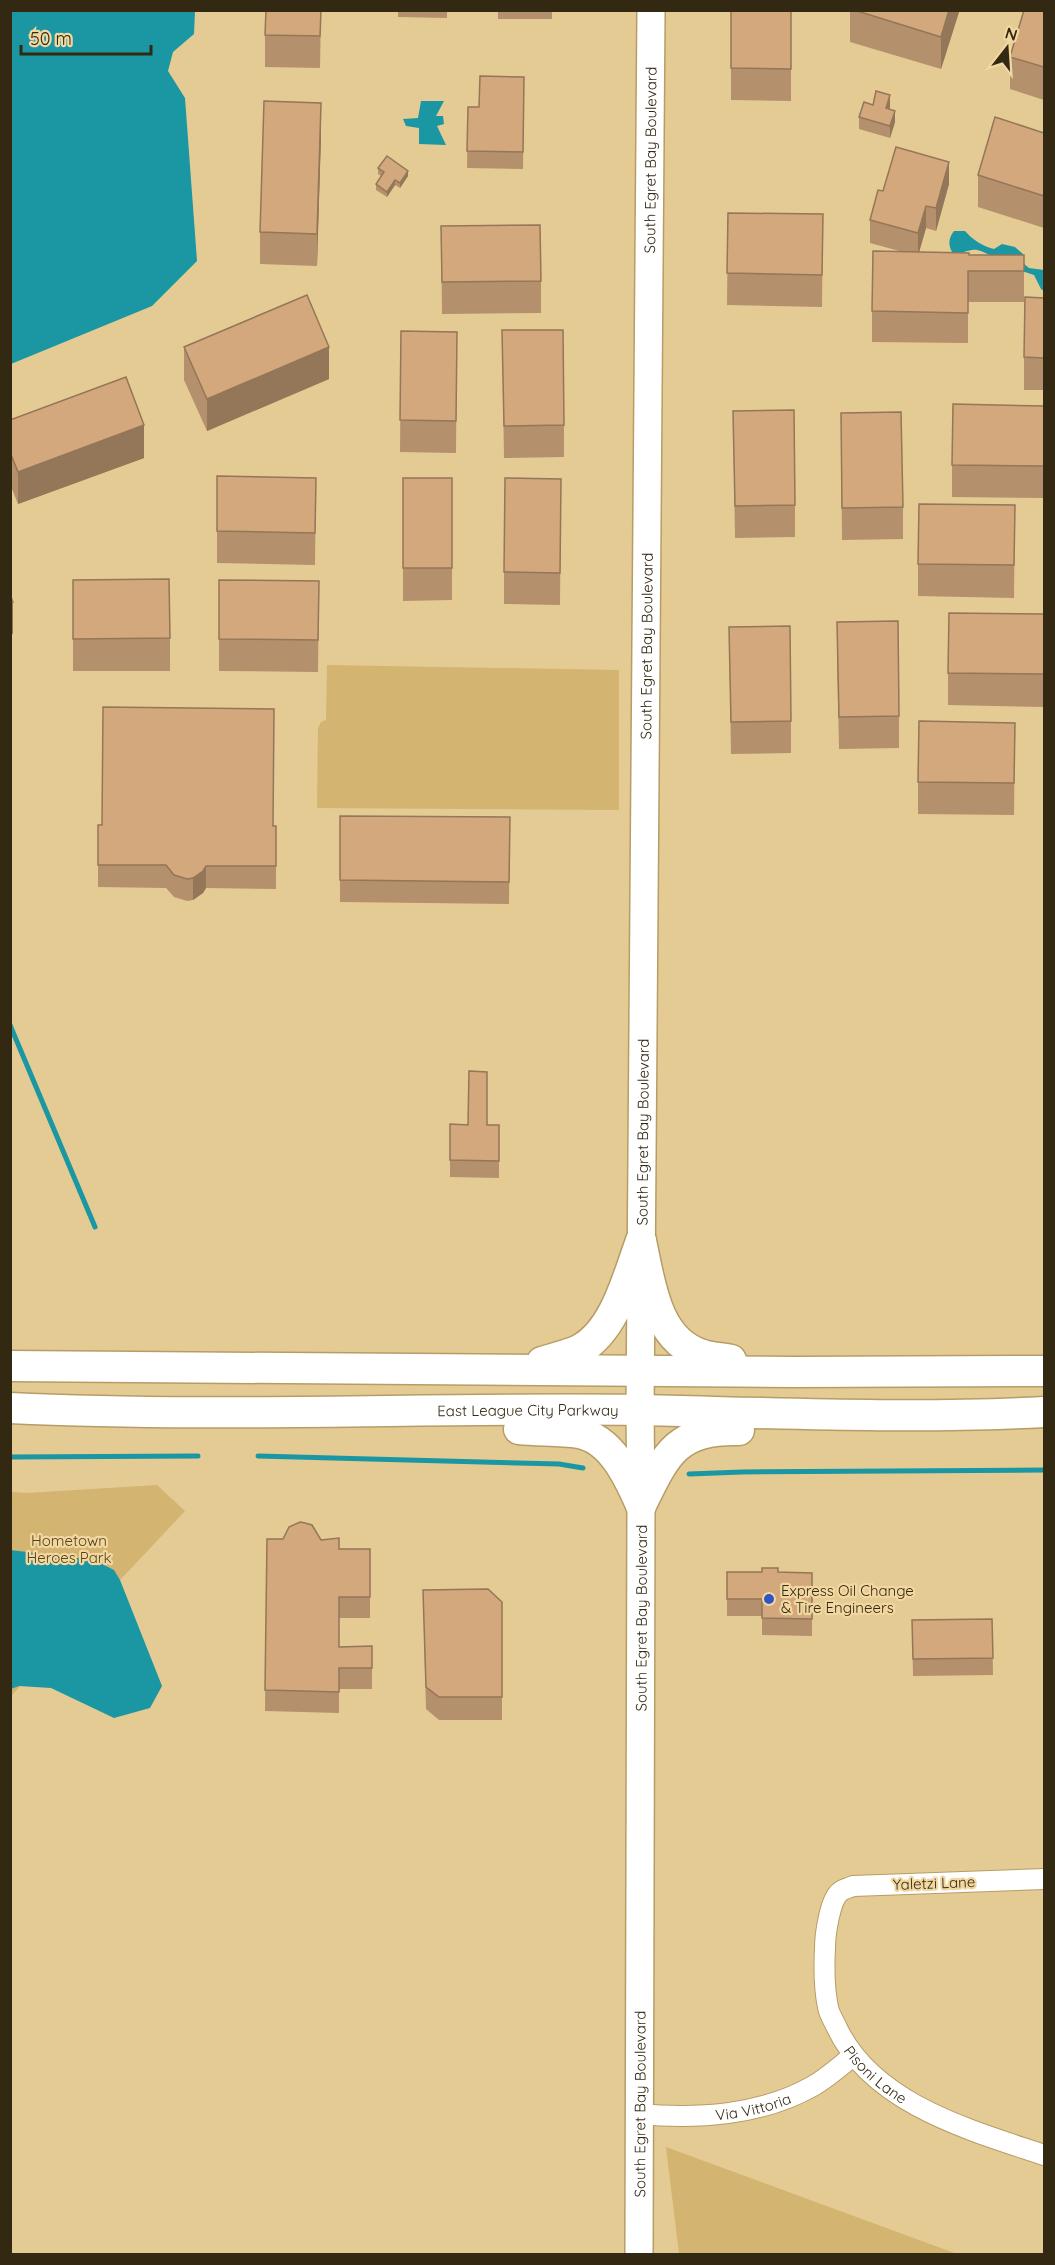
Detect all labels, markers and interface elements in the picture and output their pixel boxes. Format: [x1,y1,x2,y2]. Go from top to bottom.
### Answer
scale bar [21,18,152,56]
north arrow [977,18,1037,78]
text: N [1003,22,1020,45]
text: 50 m [30,27,72,50]
street label: South Egret Bay Boulevard [640,67,660,254]
street label: South Egret Bay Boulevard [636,553,656,740]
street label: South Egret Bay Boulevard [632,1039,652,1225]
street label: East League City Parkway [437,1400,619,1420]
street label: South Egret Bay Boulevard [631,1525,650,1711]
park label: Hometown Heroes Park [26,1531,112,1567]
place label: Express Oil Change & Tire Engineers [781,1581,914,1617]
marker: Express Oil Change & Tire Engineers [762,1592,776,1606]
street label: Yaletzi Lane [892,1872,976,1894]
street label: South Egret Bay Boulevard [630,2011,649,2197]
street label: Pisoni Lane [840,2042,911,2107]
street label: Via Vittoria [714,2088,794,2124]

